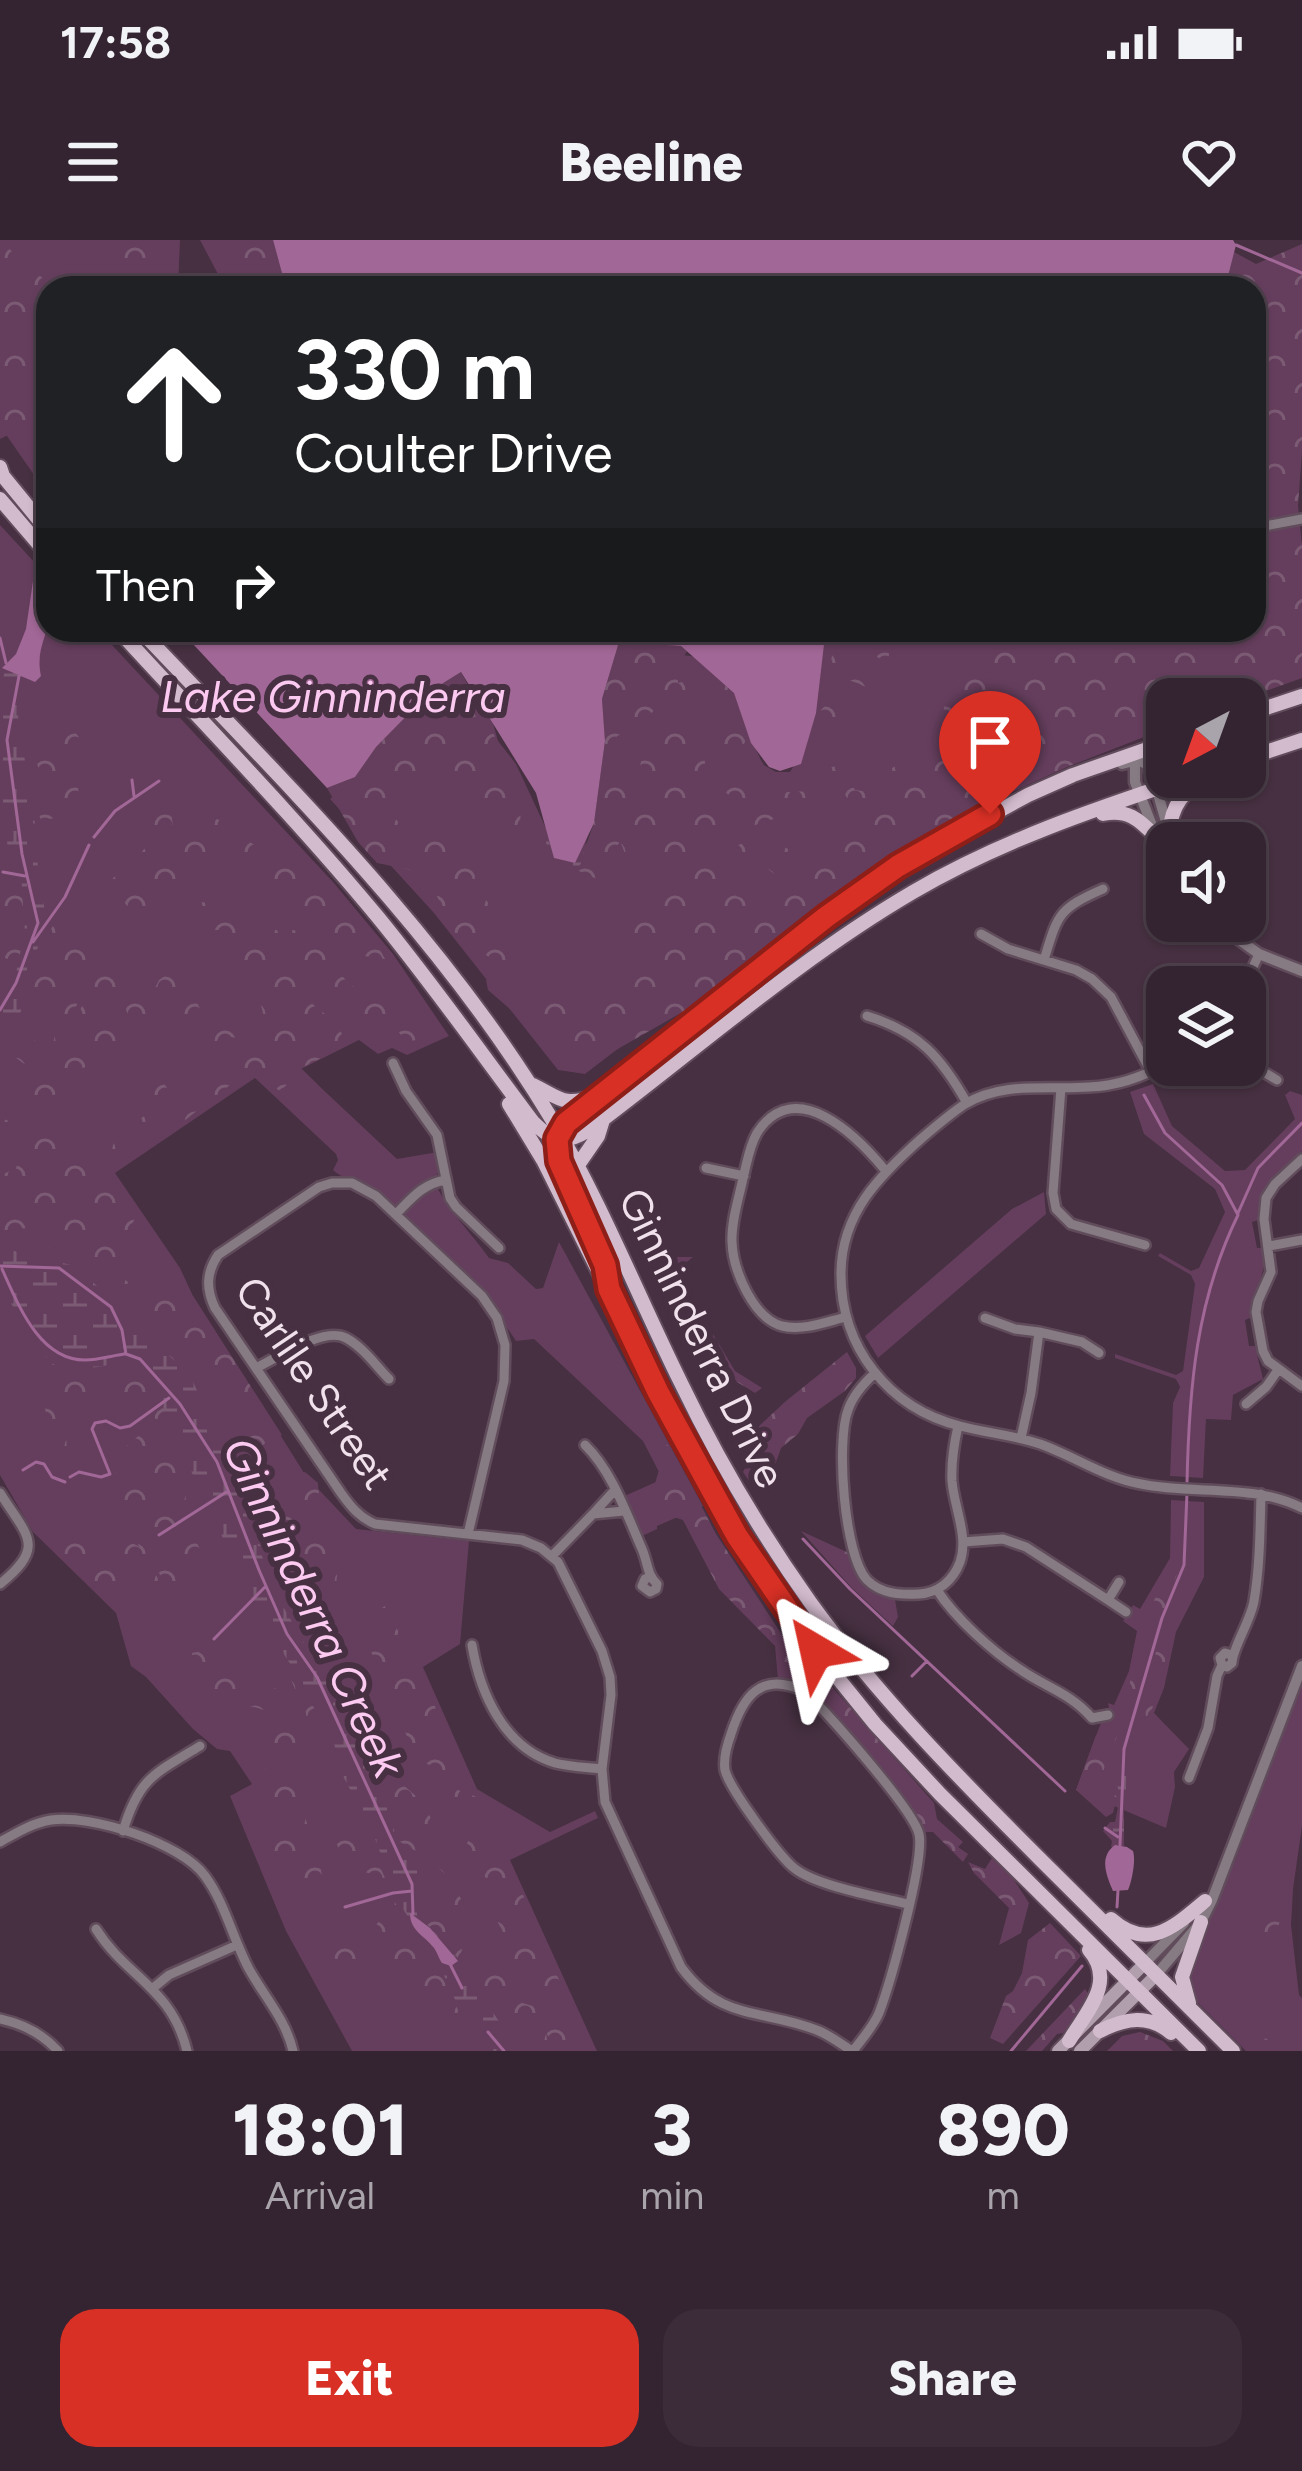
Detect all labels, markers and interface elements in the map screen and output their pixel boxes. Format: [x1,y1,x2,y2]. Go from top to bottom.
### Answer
text: 17:58 [60,15,171,69]
icon: menu [60,129,126,195]
icon: heart [1176,129,1242,195]
text: Beeline [559,130,743,195]
text: 330 m [294,319,535,420]
icon: ahead [96,324,252,480]
text: Coulter Drive [294,421,612,486]
icon: right [220,552,286,618]
text: Then [96,558,196,612]
water label: Lake Ginninderra [160,669,506,723]
north arrow [1146,678,1266,798]
map controls [1146,678,1266,1086]
pin [939,691,1041,814]
icon: arrive [957,709,1023,775]
button: sound [1146,822,1266,942]
button: layers [1146,966,1266,1086]
street label: Ginninderra Drive [607,1180,797,1496]
street label: Carlile Street [224,1267,404,1499]
water label: Ginninderra Creek [212,1429,417,1786]
position arrow [753,1588,879,1714]
text: 18:01 [232,2087,408,2173]
text: 3 [652,2087,692,2173]
text: 890 [937,2087,1070,2173]
text: Arrival [265,2172,375,2219]
text: min [640,2172,704,2219]
text: m [987,2172,1020,2219]
button: Exit [60,2309,639,2447]
button: Share [663,2309,1242,2447]

